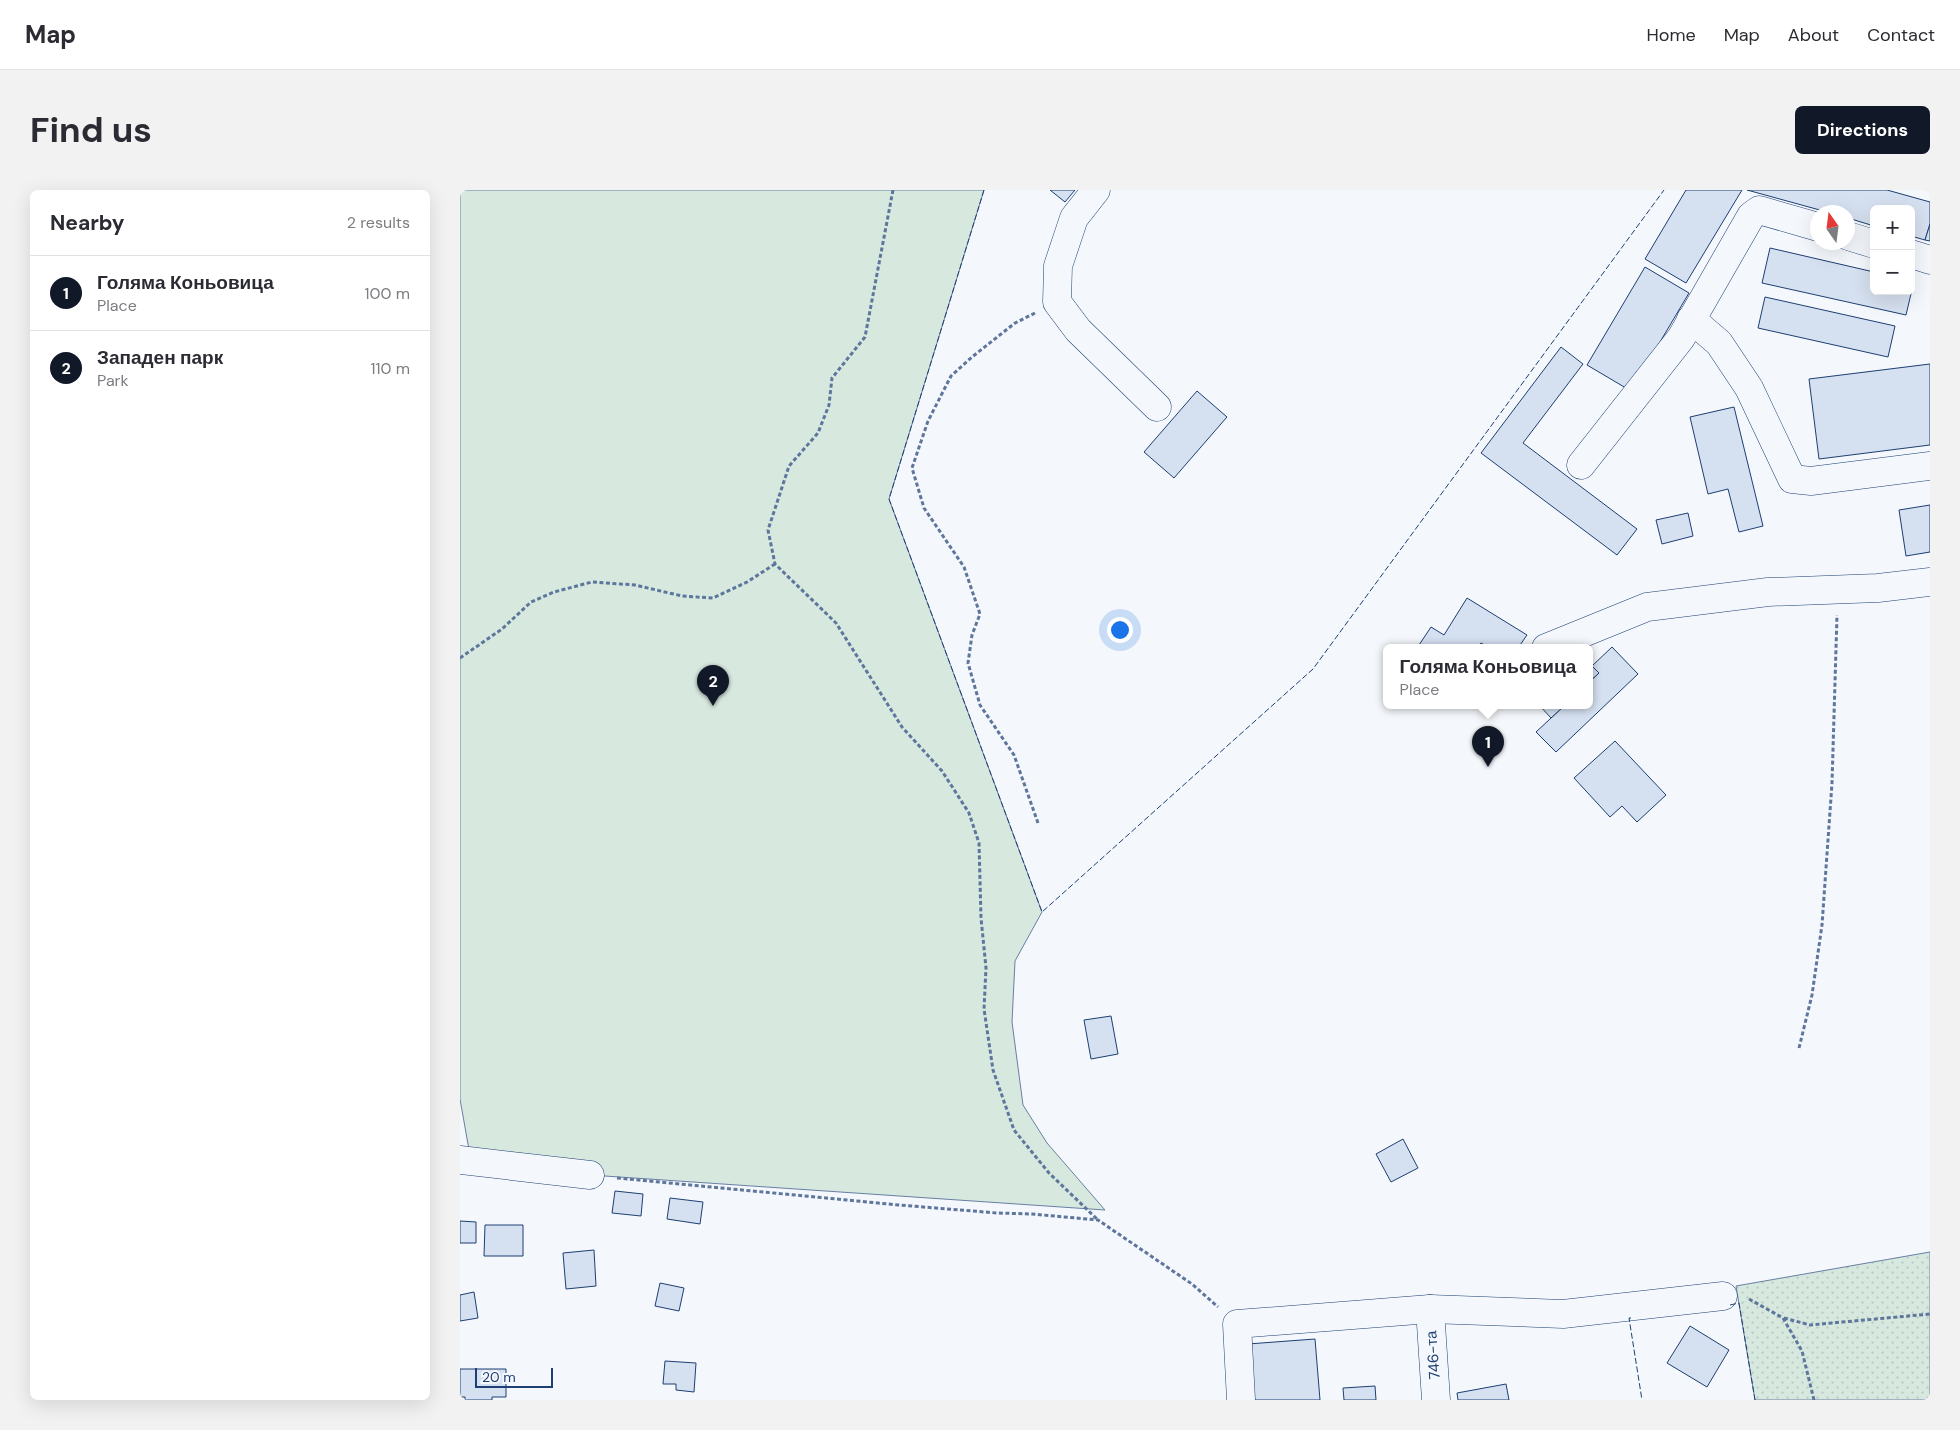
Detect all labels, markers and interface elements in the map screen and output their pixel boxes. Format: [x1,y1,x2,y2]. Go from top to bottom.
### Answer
text: Map [25,19,76,50]
text: Home [1646,23,1696,47]
text: Map [1724,23,1760,47]
text: About [1788,23,1839,47]
text: Contact [1867,23,1935,47]
button: Directions [1795,106,1930,154]
text: Find us [30,107,152,153]
north arrow [1810,205,1855,250]
map controls [1870,205,1915,295]
button: + [1870,205,1915,250]
text: Nearby [50,209,124,237]
text: 2 results [347,212,410,233]
button: − [1870,250,1915,295]
text: Голяма Коньовица [97,270,274,295]
text: 1 [63,283,69,304]
text: 100 m [365,283,410,304]
text: Place [97,295,137,316]
text: Западен парк [97,345,223,370]
text: 2 [61,358,71,379]
text: 110 m [371,358,410,379]
text: Park [97,370,129,391]
your location [1107,617,1133,643]
popup [1383,644,1593,709]
text: Голяма Коньовица [1400,654,1576,679]
pin: 2 [697,665,729,706]
text: Place [1400,679,1439,700]
pin: 1 [1472,726,1504,767]
street label: 746-та [1421,1329,1445,1380]
scale bar [475,1365,552,1388]
text: 20 m [482,1368,516,1386]

